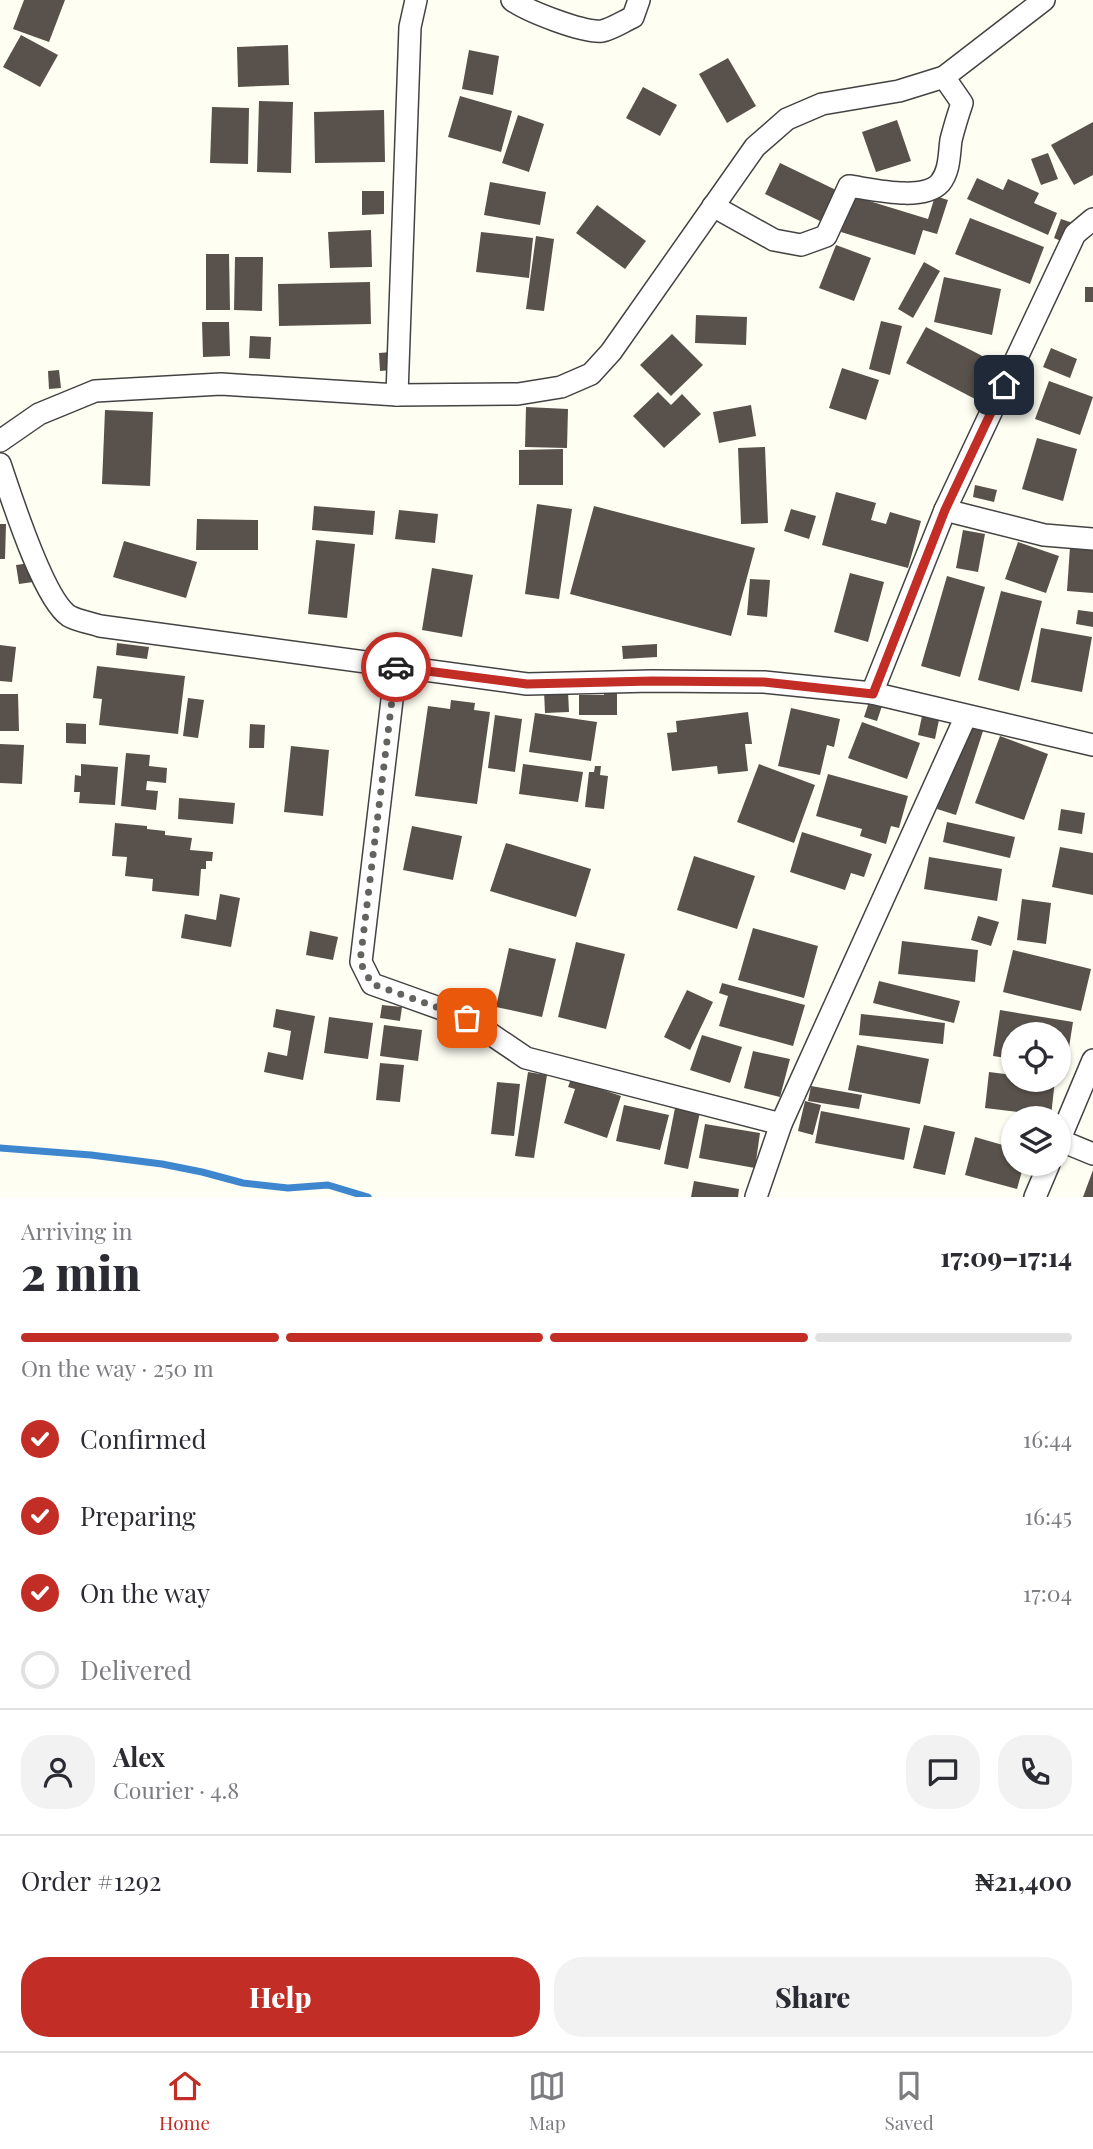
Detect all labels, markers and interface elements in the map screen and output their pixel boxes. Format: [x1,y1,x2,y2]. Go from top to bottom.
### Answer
pin [974,355,1034,415]
icon: home [985,366,1023,404]
courier [361,632,431,702]
icon: car [377,648,415,686]
pin [437,988,497,1048]
icon: bag [448,999,486,1037]
map controls [1001,1022,1071,1176]
button: locate [1001,1022,1071,1092]
button: layers [1001,1106,1071,1176]
text: Arriving in [21,1215,133,1246]
text: 17:09–17:14 [940,1239,1072,1274]
text: 2 min [21,1241,141,1303]
text: On the way · 250 m [21,1352,214,1383]
icon: check [21,1420,59,1458]
text: Confirmed [80,1421,207,1456]
text: 16:44 [1023,1423,1072,1454]
icon: check [21,1497,59,1535]
text: Preparing [80,1498,196,1533]
text: 16:45 [1025,1500,1072,1531]
icon: check [21,1574,59,1612]
text: On the way [80,1575,210,1610]
text: 17:04 [1023,1577,1072,1608]
text: Delivered [80,1652,192,1687]
button: person [21,1735,95,1809]
button: chat [906,1735,980,1809]
button: phone [998,1735,1072,1809]
text: Alex [113,1739,165,1774]
text: Courier · 4.8 [113,1774,239,1805]
text: Order #1292 [21,1863,161,1898]
text: ₦21,400 [975,1863,1072,1898]
button: Help [21,1957,540,2037]
button: Share [554,1957,1072,2037]
tab: Home [159,2067,210,2135]
tab: Map [528,2067,566,2135]
tab: Saved [884,2067,934,2135]

